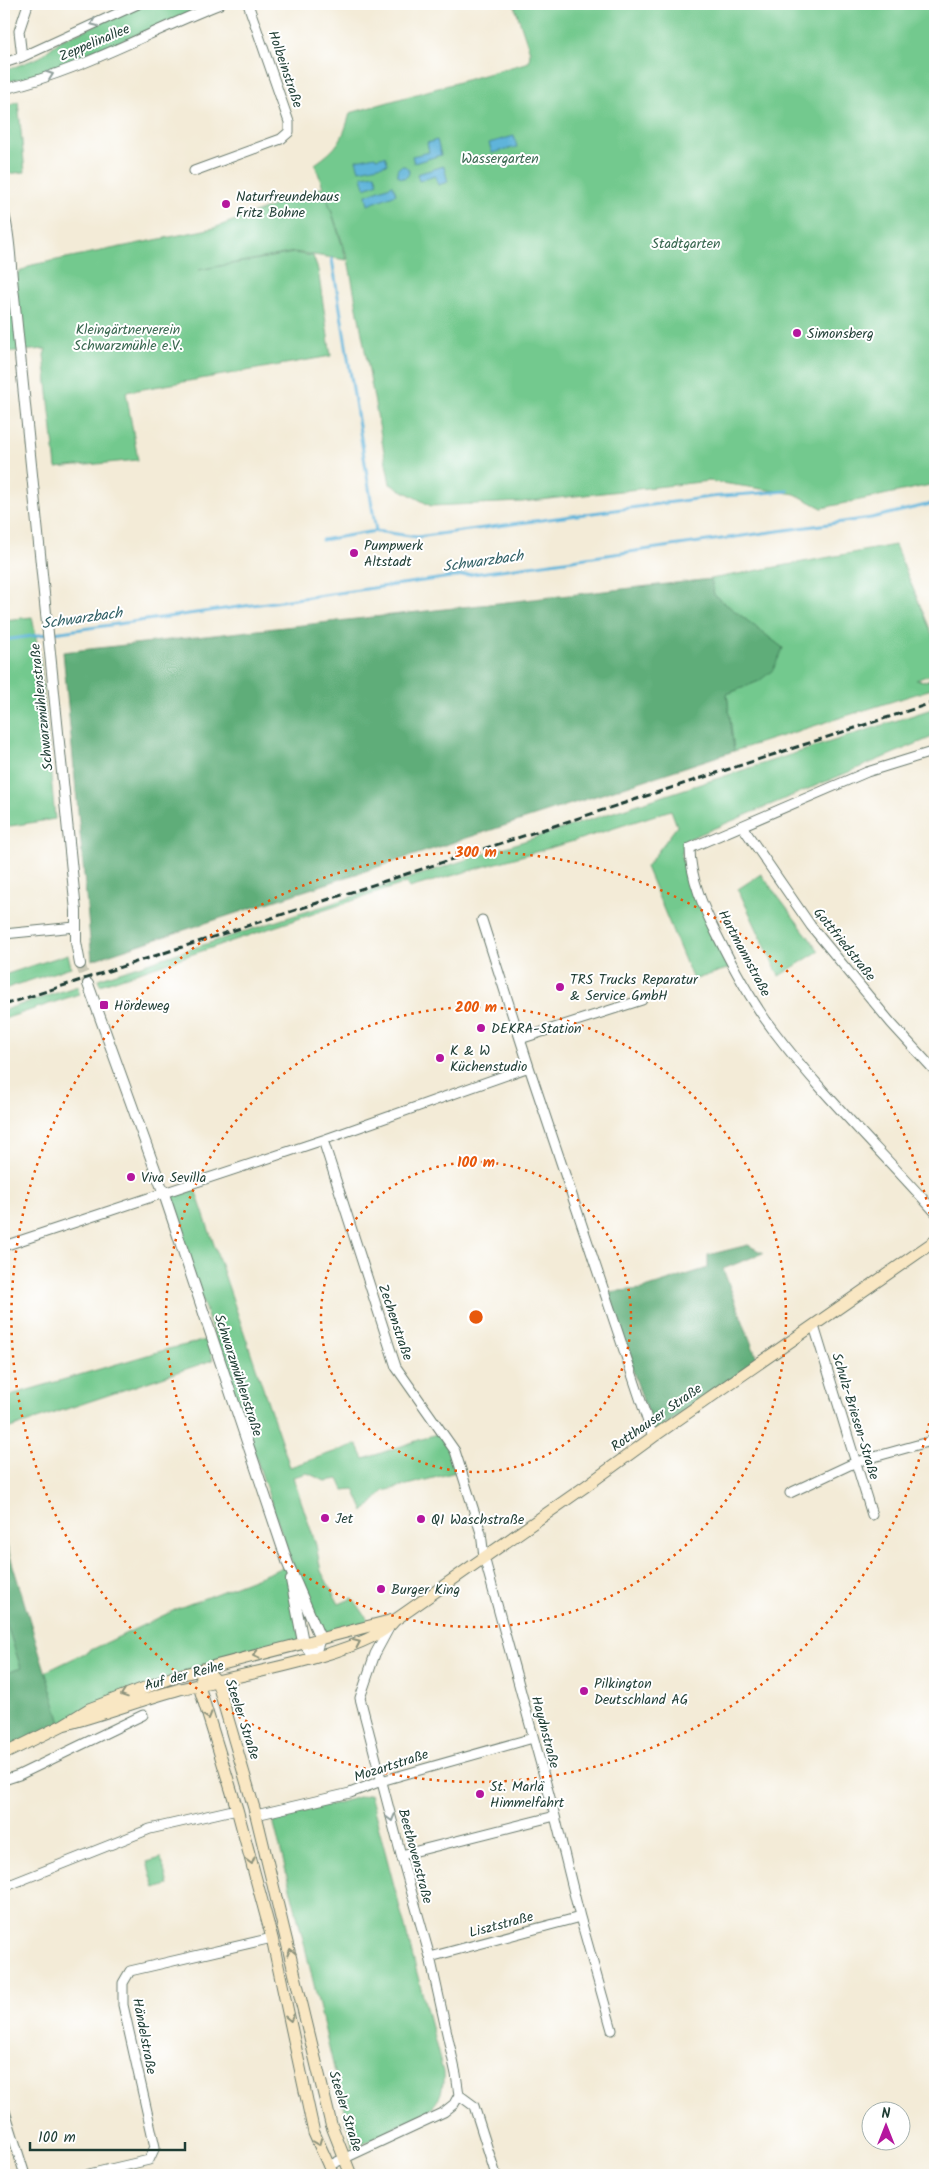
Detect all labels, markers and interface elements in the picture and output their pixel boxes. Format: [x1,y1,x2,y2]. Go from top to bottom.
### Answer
one-way arrow [90,17,99,28]
street label: Zeppelinallee [56,18,134,68]
street label: Holbeinstraße [262,28,309,112]
one-way arrow [46,71,54,81]
park label: Wassergarten [461,148,539,170]
place label: Naturfreundehaus Fritz Bohne [236,186,339,224]
marker: Naturfreundehaus Fritz Bohne [220,198,232,210]
park label: Stadtgarten [652,233,720,255]
park label: Kleingärtnerverein Schwarzmühle e.V. [73,319,183,357]
place label: Simonsberg [807,323,874,345]
marker: Simonsberg [791,327,803,339]
place label: Pumpwerk Altstadt [364,535,424,573]
water label: Schwarzbach [441,544,527,580]
marker: Pumpwerk Altstadt [348,547,360,559]
water label: Schwarzbach [40,601,126,637]
street label: Schwarzmühlenstraße [24,642,60,771]
text: 300 m [454,841,497,865]
street label: Gottfriedstraße [808,903,881,987]
street label: Hartmannstraße [712,906,777,1001]
place label: TRS Trucks Reparatur & Service GmbH [570,969,699,1007]
marker: TRS Trucks Reparatur & Service GmbH [554,981,566,993]
place label: Hördeweg [114,995,170,1017]
text: 200 m [455,996,497,1020]
marker: Hördeweg [98,999,110,1011]
place label: DEKRA-Station [491,1018,582,1040]
marker: DEKRA-Station [475,1022,487,1034]
place label: K & W Küchenstudio [450,1040,527,1078]
marker: K & W Küchenstudio [434,1052,446,1064]
text: 100 m [457,1151,495,1175]
place label: Viva Sevilla [141,1167,206,1189]
marker: Viva Sevilla [125,1171,137,1183]
street label: Zechenstraße [372,1281,419,1364]
centre of rings [467,1308,485,1326]
street label: Schwarzmühlenstraße [208,1311,268,1440]
street label: Schulz-Briesen-Straße [825,1350,885,1483]
street label: Rotthauser Straße [606,1378,707,1458]
place label: Jet [335,1508,354,1530]
place label: Q1 Waschstraße [431,1509,525,1531]
marker: Jet [319,1512,331,1524]
marker: Q1 Waschstraße [415,1513,427,1525]
place label: Burger King [391,1579,460,1601]
marker: Burger King [375,1583,387,1595]
one-way arrow [352,1638,361,1649]
one-way arrow [251,1649,260,1660]
street label: Auf der Reihe [142,1655,227,1697]
place label: Pilkington Deutschland AG [594,1673,688,1711]
street label: Steeler Straße [219,1676,266,1763]
marker: Pilkington Deutschland AG [578,1685,590,1697]
one-way arrow [120,1689,129,1699]
street label: Haydnstraße [525,1694,565,1772]
one-way arrow [203,1711,213,1719]
street label: Mozartstraße [351,1743,432,1788]
place label: St. Marlä Himmelfahrt [490,1776,565,1814]
marker: St. Marlä Himmelfahrt [474,1788,486,1800]
street label: Beethovenstraße [392,1806,438,1907]
one-way arrow [385,1814,396,1823]
one-way arrow [246,1856,256,1864]
street label: Lisztstraße [467,1906,536,1944]
one-way arrow [286,1949,296,1957]
street label: Händelstraße [126,1996,162,2077]
one-way arrow [284,2014,294,2023]
street label: Steeler Straße [322,2068,368,2155]
north arrow [862,2102,912,2152]
text: N [882,2103,891,2125]
scale bar [30,2119,185,2151]
text: 100 m [38,2126,76,2150]
one-way arrow [311,2137,322,2146]

